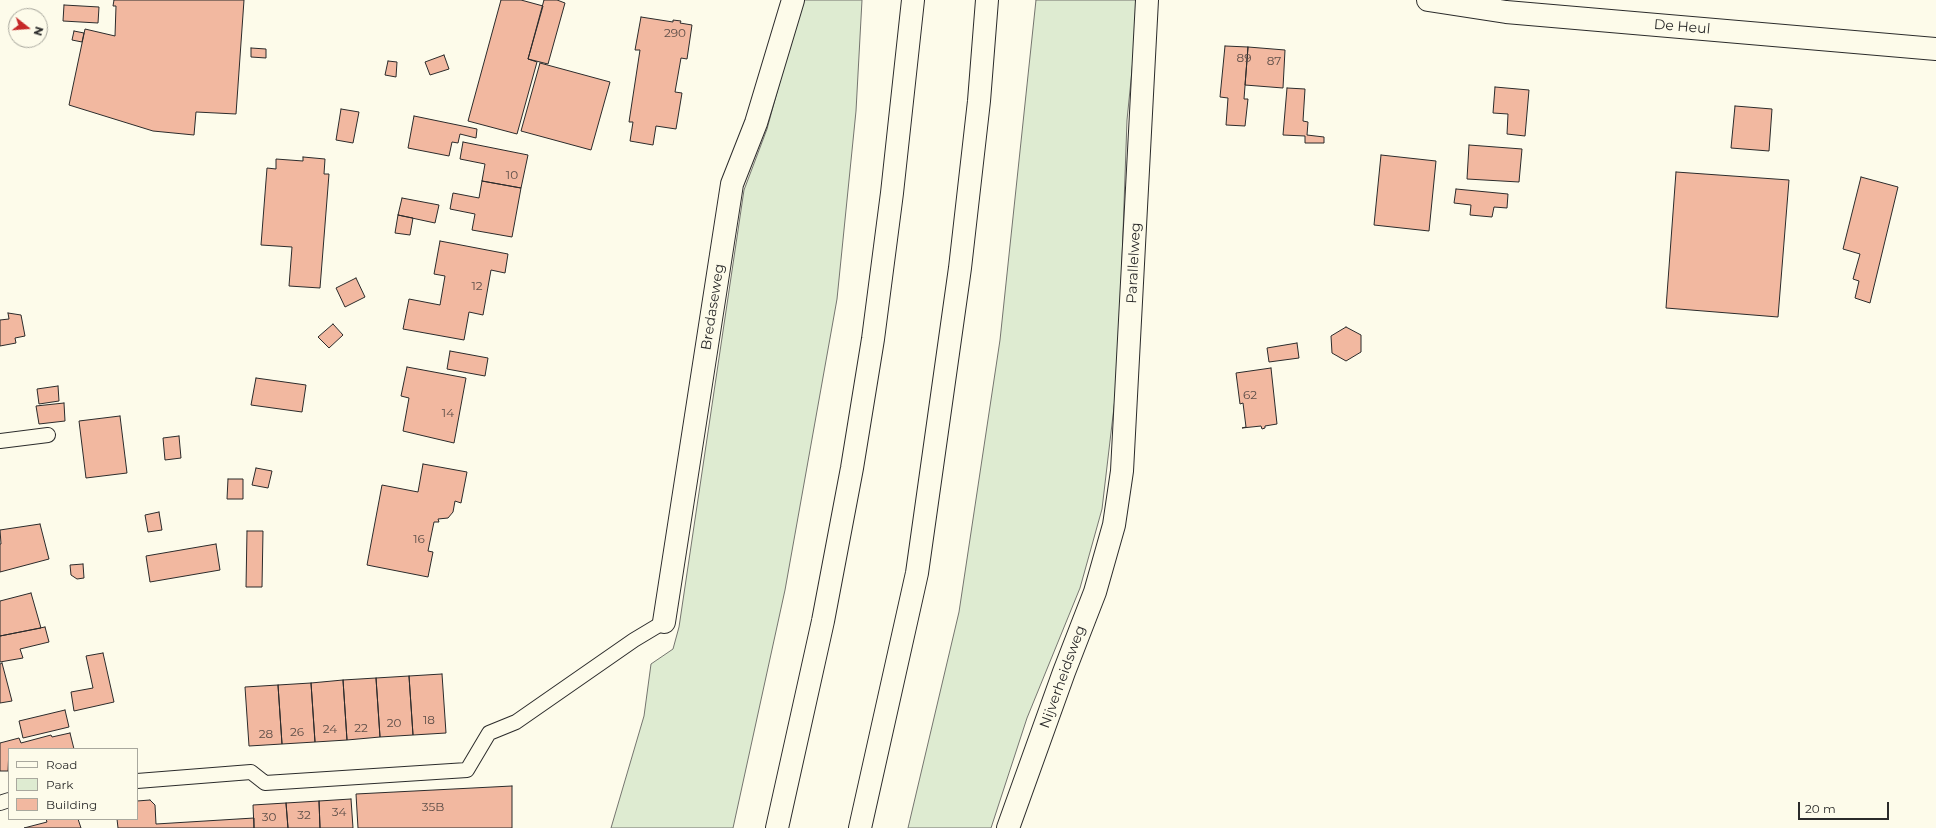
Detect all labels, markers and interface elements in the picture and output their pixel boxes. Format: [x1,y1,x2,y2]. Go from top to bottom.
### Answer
north arrow [8,8,48,48]
street label: De Heul [1653,16,1711,38]
text: N [31,25,47,38]
house number: 290 [664,26,686,40]
house number: 89 [1237,51,1251,65]
house number: 87 [1267,54,1281,68]
house number: 10 [506,168,518,182]
street label: Parallelweg [1123,222,1145,304]
street label: Bredaseweg [698,262,728,352]
house number: 12 [471,279,483,293]
house number: 62 [1243,388,1257,402]
house number: 14 [442,406,454,420]
house number: 16 [413,532,425,546]
street label: Nijverheidsweg [1037,623,1089,731]
house number: 18 [423,713,435,727]
house number: 20 [387,716,401,730]
house number: 22 [354,721,368,735]
house number: 24 [323,722,337,736]
house number: 26 [290,725,304,739]
house number: 28 [259,727,273,741]
legend [8,748,138,820]
text: Road [46,757,77,772]
text: Park [46,777,73,792]
scale bar [1800,794,1891,820]
text: Building [46,797,97,812]
house number: 35B [422,800,444,814]
text: 20 m [1805,801,1836,816]
house number: 34 [332,805,346,819]
house number: 32 [297,808,311,822]
house number: 30 [262,810,276,824]

